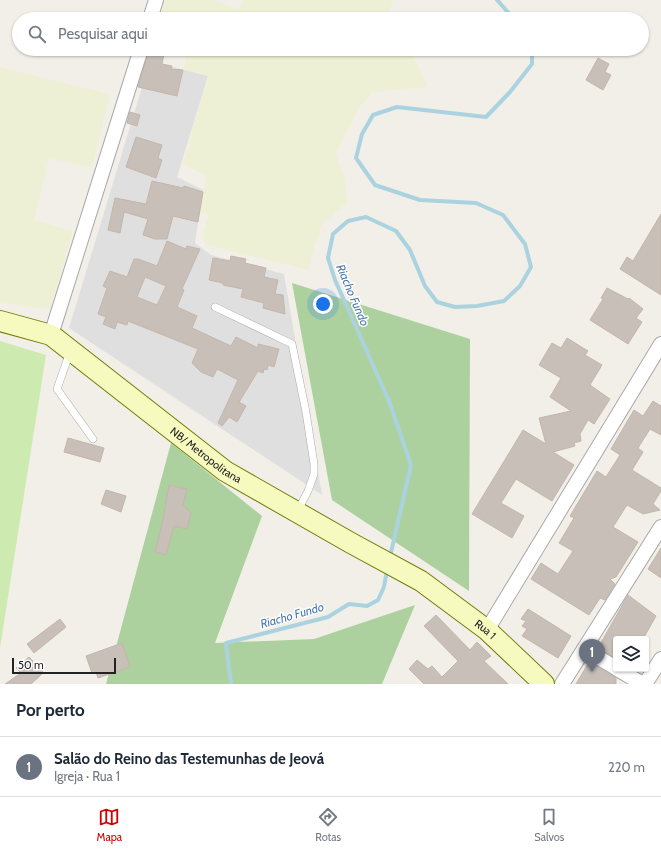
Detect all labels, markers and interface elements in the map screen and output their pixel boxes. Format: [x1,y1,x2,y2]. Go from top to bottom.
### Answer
search box [12,12,649,56]
icon: search [26,23,48,45]
text: Pesquisar aqui [58,25,148,43]
water label: Riacho Fundo [333,262,373,328]
your location [313,294,333,314]
street label: NB/ Metropolitana [168,424,245,486]
water label: Riacho Fundo [258,599,326,631]
street label: Rua 1 [472,616,499,642]
map controls [613,636,649,672]
button: layers [613,636,649,672]
pin: 1 [579,639,605,672]
scale bar [12,656,116,675]
text: 50 m [18,658,44,672]
text: Por perto [16,700,85,720]
text: Salão do Reino das Testemunhas de Jeová [54,750,324,768]
text: 1 [27,759,31,775]
text: 220 m [608,759,645,775]
text: Igreja · Rua 1 [54,768,120,784]
tab: Mapa [97,806,122,844]
tab: Rotas [315,806,341,844]
tab: Salvos [534,806,564,844]

